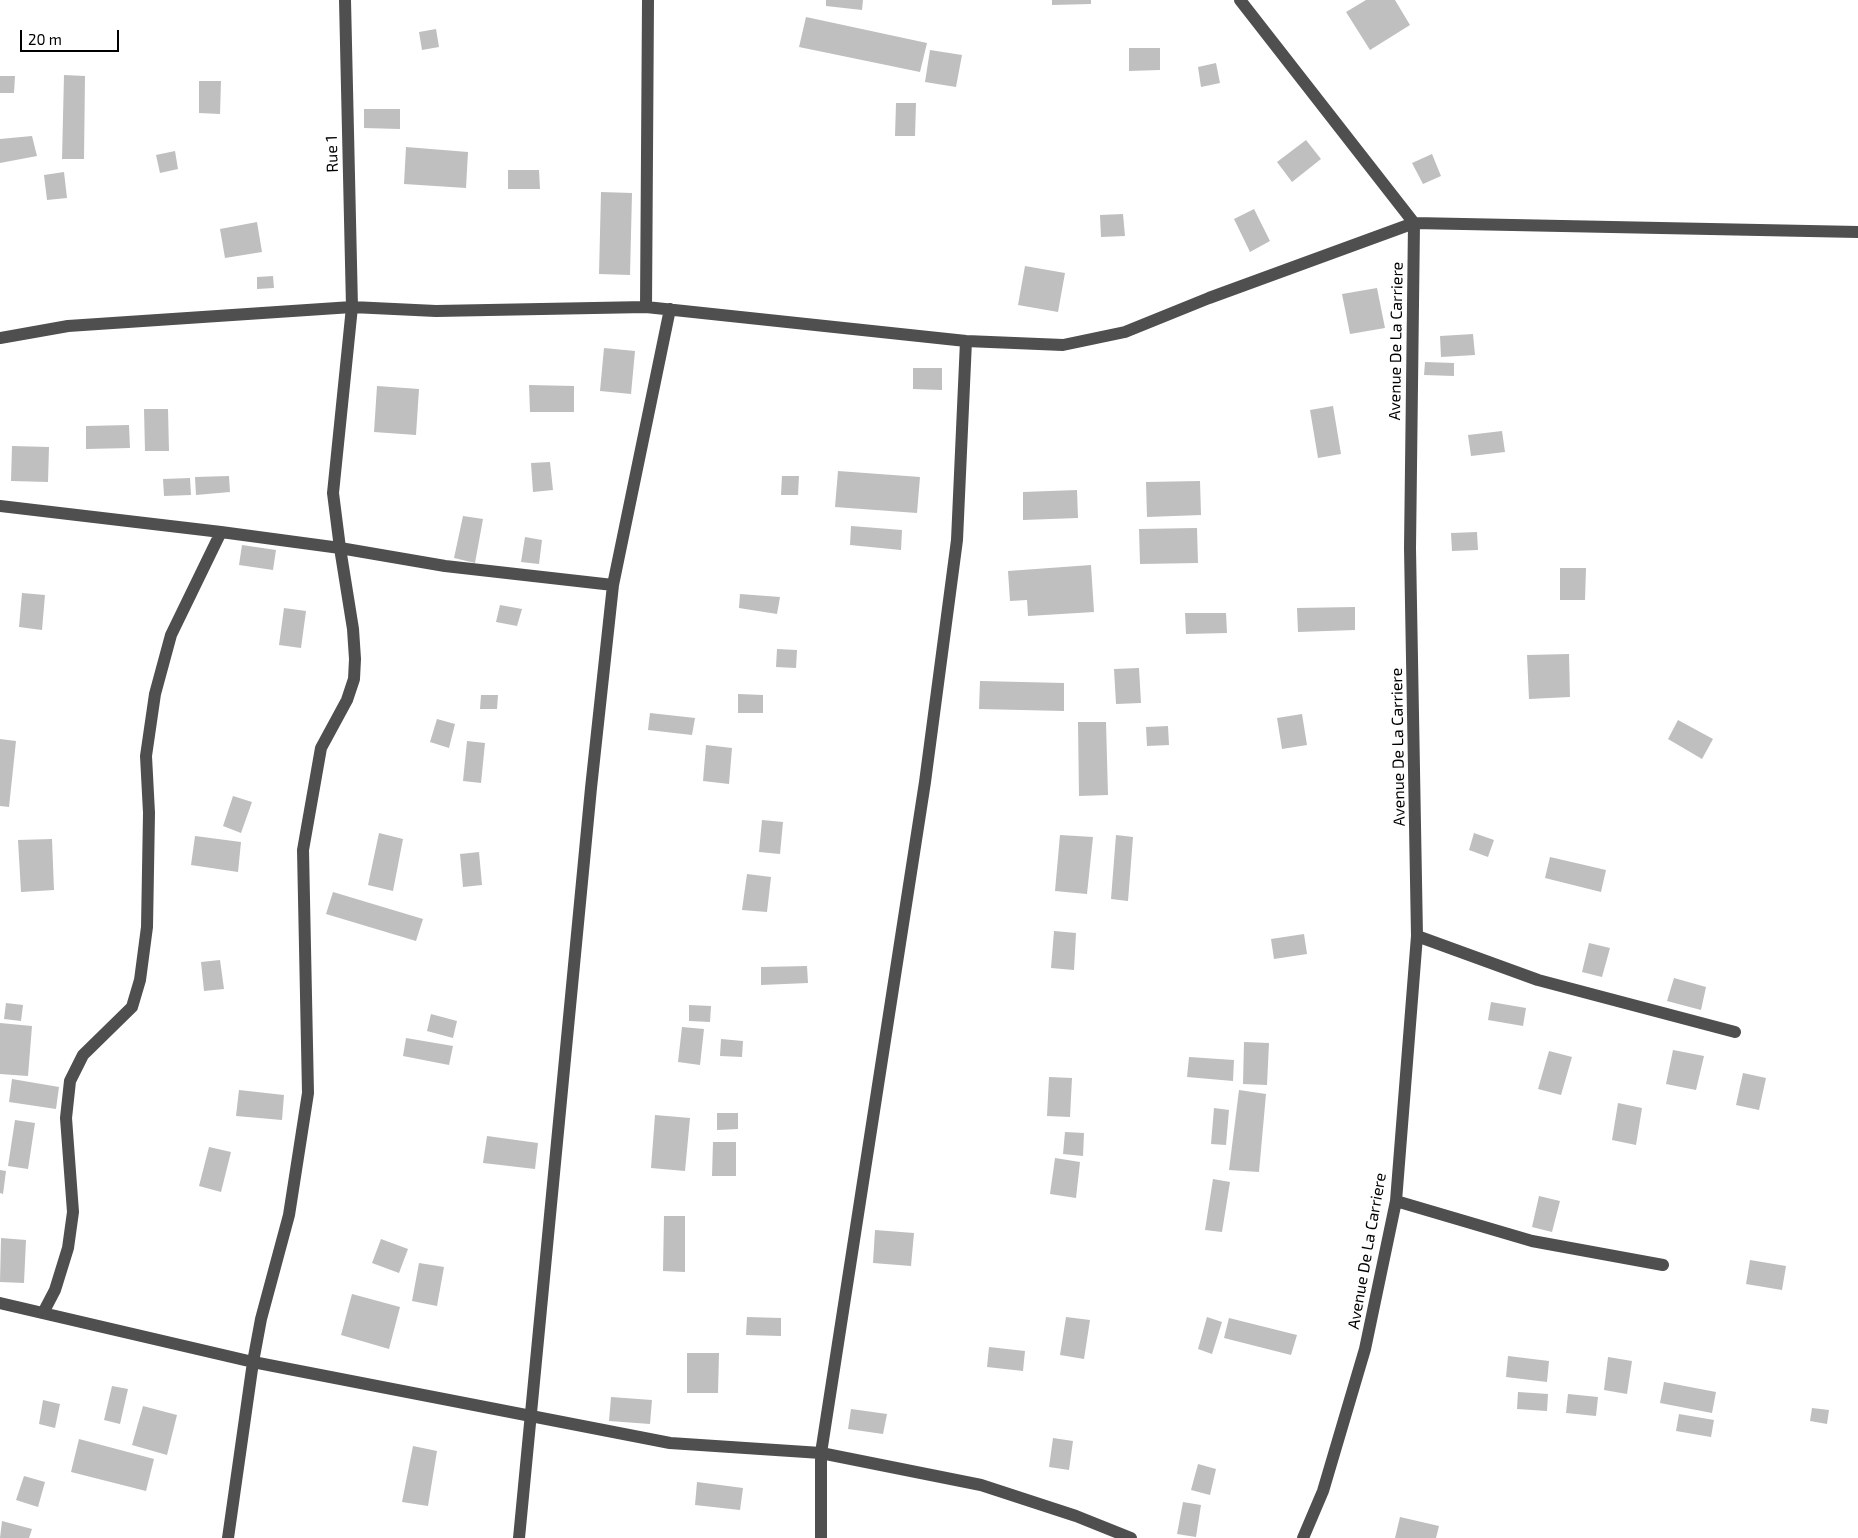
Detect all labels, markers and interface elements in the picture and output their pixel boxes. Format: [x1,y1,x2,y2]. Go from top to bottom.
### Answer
scale bar [22,20,121,52]
text: 20 m [28,30,62,48]
street label: Rue 1 [322,135,342,173]
street label: Avenue De La Carriere [1385,262,1407,420]
street label: Avenue De La Carriere [1387,668,1409,826]
street label: Avenue De La Carriere [1344,1171,1390,1331]

